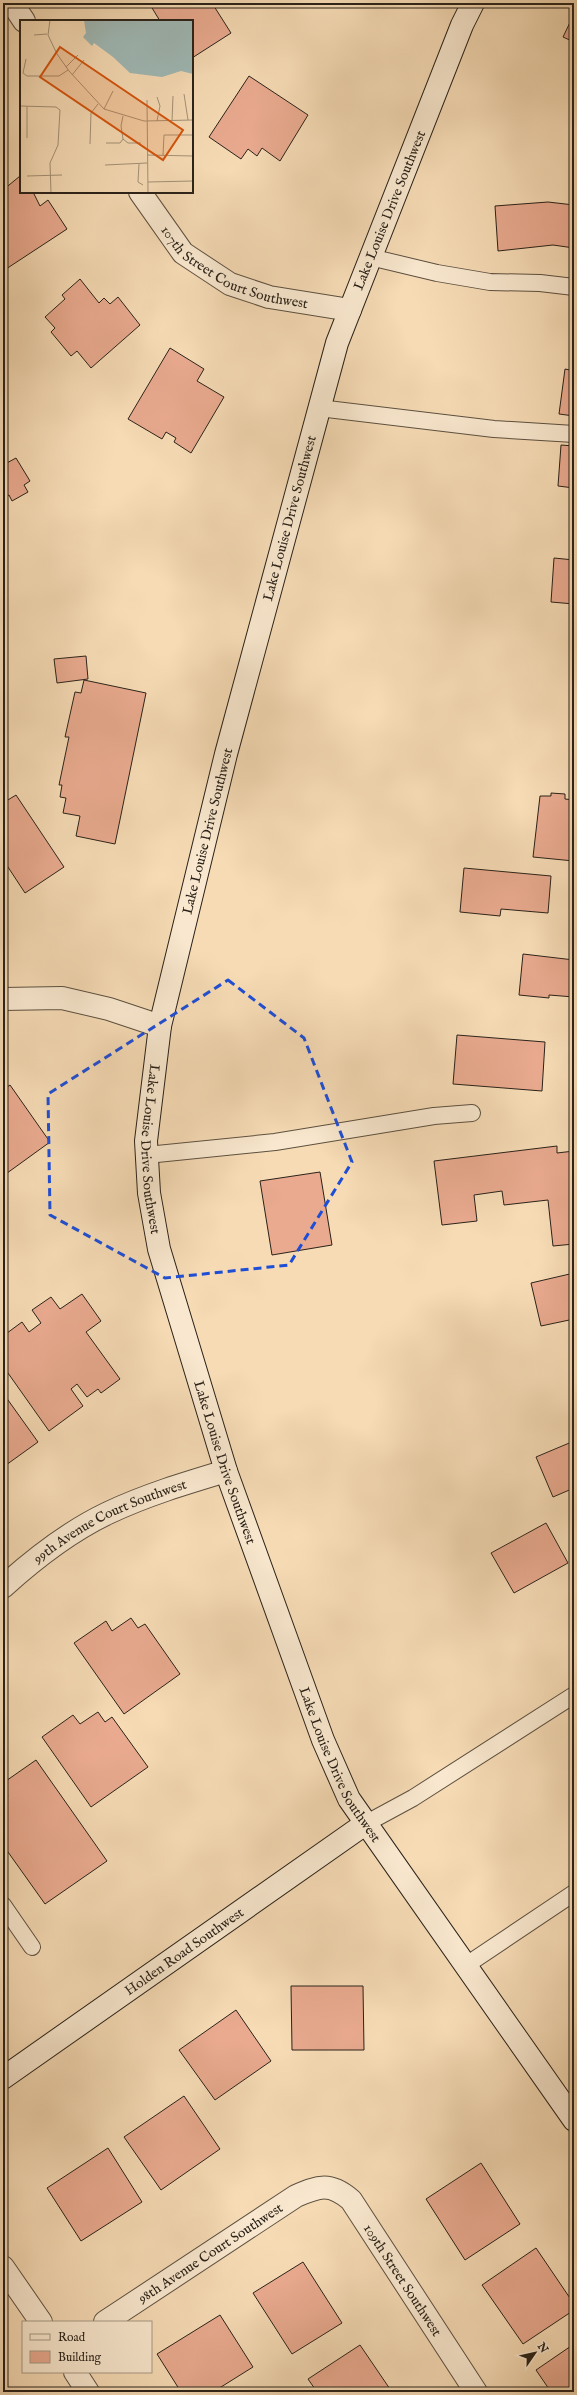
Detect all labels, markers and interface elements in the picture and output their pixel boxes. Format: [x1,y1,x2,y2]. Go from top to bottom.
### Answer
inset map [20,20,193,193]
street label: Lake Louise Drive Southwest [350,128,430,293]
street label: 107th Street Court Southwest [156,222,309,313]
street label: Lake Louise Drive Southwest [259,433,321,603]
street label: Lake Louise Drive Southwest [179,746,237,916]
street label: Lake Louise Drive Southwest [136,1063,164,1236]
street label: Lake Louise Drive Southwest [189,1379,260,1547]
street label: 99th Avenue Court Southwest [29,1476,189,1568]
street label: Lake Louise Drive Southwest [295,1685,385,1846]
street label: Holden Road Southwest [121,1904,248,2000]
street label: 98th Avenue Court Southwest [134,2199,287,2308]
street label: 109th Street Southwest [359,2221,445,2340]
legend [22,2321,152,2373]
text: Road [58,2330,86,2345]
north arrow [515,2333,555,2373]
text: N [533,2339,551,2356]
text: Building [58,2350,102,2365]

